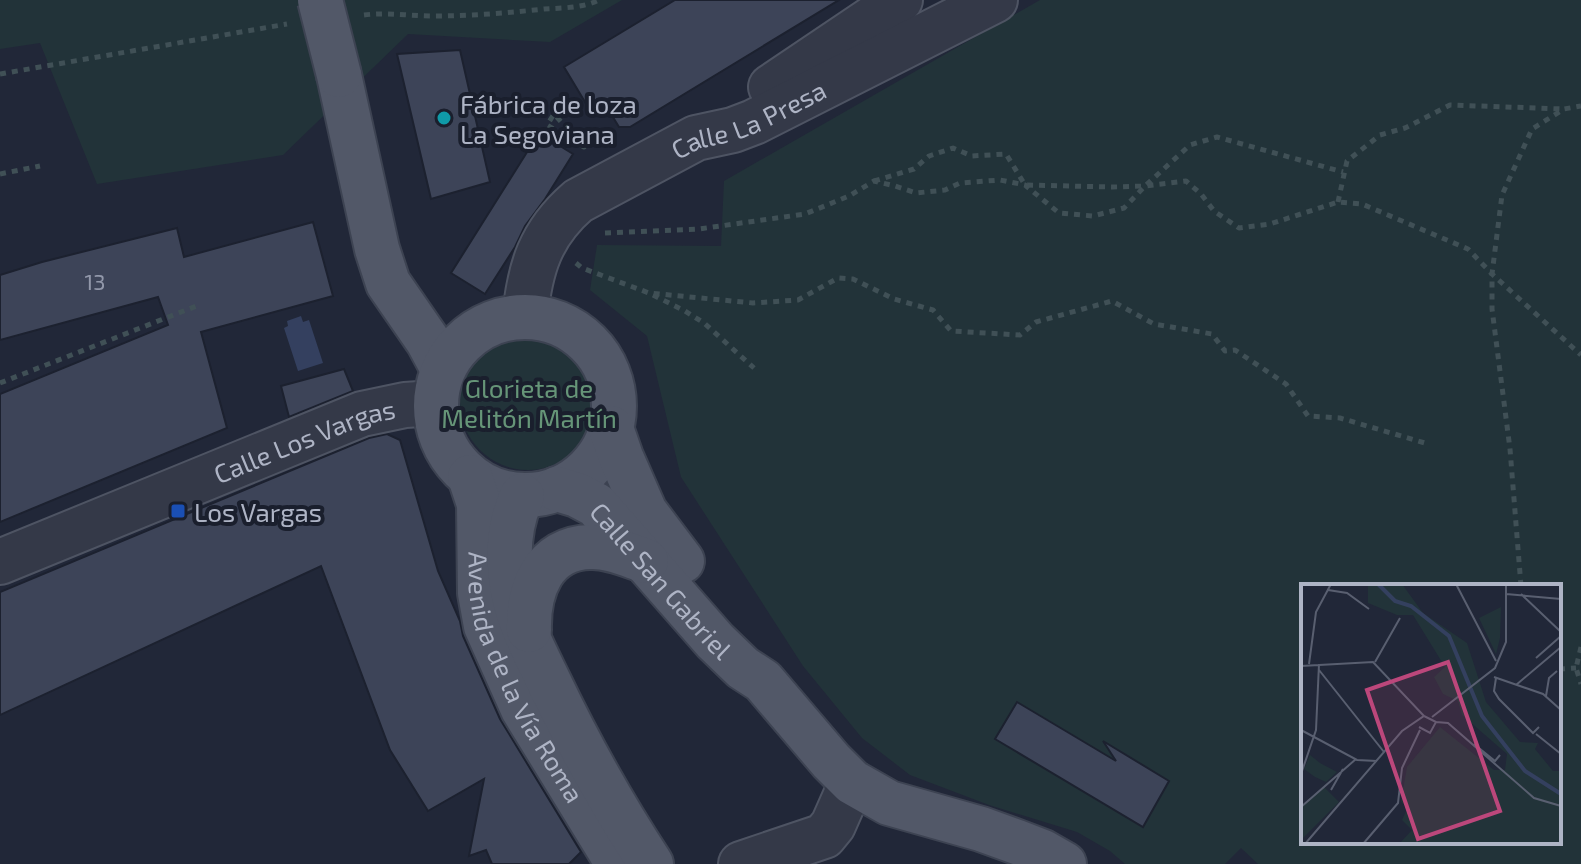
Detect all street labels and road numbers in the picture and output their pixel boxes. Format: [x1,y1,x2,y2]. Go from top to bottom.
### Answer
street label: Calle La Presa [665,73,831,164]
street label: Calle Los Vargas [209,392,398,489]
street label: Calle San Gabriel [585,495,739,665]
street label: Avenida de la Vía Roma [464,551,592,808]

